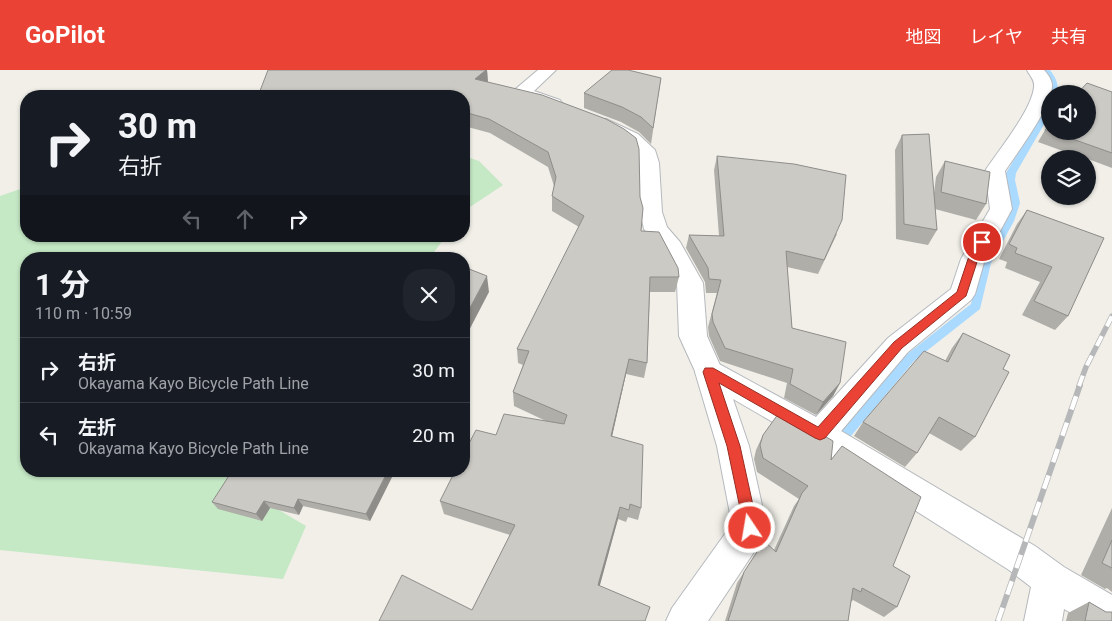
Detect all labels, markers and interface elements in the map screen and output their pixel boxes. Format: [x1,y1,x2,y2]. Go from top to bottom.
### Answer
text: GoPilot [25,21,105,49]
text: 地図 [906,26,942,47]
text: レイヤ [970,26,1023,47]
text: 共有 [1051,26,1087,47]
map controls [1041,85,1096,205]
button: sound [1041,85,1096,140]
text: 30 m [118,106,197,147]
icon: right [35,110,100,175]
button: layers [1041,150,1096,205]
text: 右折 [118,154,162,179]
icon: left [178,205,206,233]
icon: ahead [231,205,259,233]
icon: right [284,205,312,233]
pin [961,221,1003,263]
icon: arrive [968,228,996,256]
text: 1 分 [35,267,90,302]
button: close [403,269,455,321]
text: 110 m · 10:59 [35,304,132,323]
text: 右折 [78,351,116,374]
icon: right [35,356,63,384]
text: 30 m [412,359,455,382]
text: Okayama Kayo Bicycle Path Line [78,374,309,393]
text: 左折 [78,416,116,439]
icon: left [35,421,63,449]
text: 20 m [412,424,455,447]
text: Okayama Kayo Bicycle Path Line [78,439,309,458]
position arrow [723,501,775,553]

